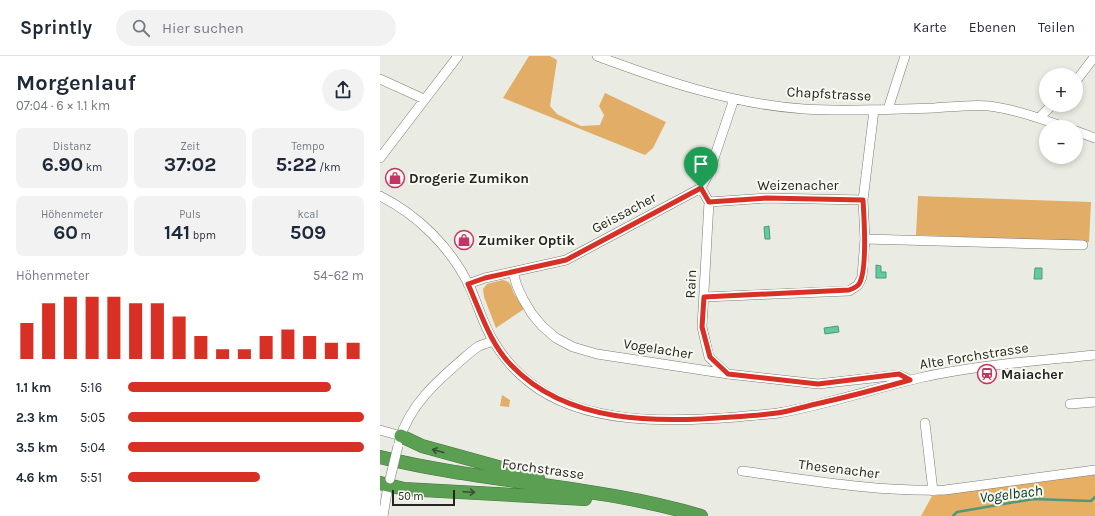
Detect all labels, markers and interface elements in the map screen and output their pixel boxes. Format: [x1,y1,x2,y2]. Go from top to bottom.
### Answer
search box [116,10,396,46]
text: Sprintly [20,17,92,39]
icon: search [130,17,152,39]
text: Hier suchen [162,19,244,37]
text: Karte [913,19,947,36]
text: Ebenen [969,19,1016,36]
text: Teilen [1038,19,1075,36]
map controls [1039,68,1083,164]
button: + [1039,68,1083,112]
button: share [322,69,364,111]
text: Morgenlauf [16,70,136,96]
street label: Chapfstrasse [786,83,872,105]
text: 07:04 · 6 × 1.1 km [16,98,110,113]
button: − [1039,120,1083,164]
text: Distanz [53,140,91,153]
text: Zeit [180,140,200,153]
text: Tempo [291,140,325,153]
pin [684,147,718,188]
text: 6.90 [42,153,83,176]
text: 37:02 [164,153,216,176]
text: 5:22 [275,153,317,176]
icon: arrive [690,153,712,175]
text: km [83,161,102,174]
text: /km [317,161,341,174]
shop icon: Drogerie Zumikon [384,167,406,189]
place label: Drogerie Zumikon [409,170,529,187]
street label: Weizenacher [757,177,840,194]
street label: Geissacher [589,188,660,237]
text: Höhenmeter [41,208,103,221]
text: Puls [179,208,201,221]
text: kcal [297,208,319,221]
text: 60 [53,221,78,244]
text: 141 [164,221,190,244]
text: 509 [290,221,326,244]
text: m [78,229,91,242]
text: bpm [190,229,216,242]
shop icon: Zumiker Optik [453,229,475,251]
place label: Zumiker Optik [478,232,575,249]
text: Höhenmeter [16,268,89,283]
text: 54–62 m [313,268,364,283]
street label: Rain [682,269,700,299]
street label: Vogelacher [622,335,695,363]
street label: Alte Forchstrasse [918,339,1030,373]
station icon: Maiacher [976,363,998,385]
place label: Maiacher [1001,366,1064,383]
text: 1.1 km [16,380,51,395]
text: 5:16 [80,380,102,395]
text: 2.3 km [16,410,58,425]
text: 5:05 [80,410,105,425]
text: 3.5 km [16,440,58,455]
text: 5:04 [80,440,105,455]
one-way arrow [432,447,445,454]
street label: Forchstrasse [501,455,585,483]
street label: Thesenacher [798,456,881,483]
text: 4.6 km [16,470,58,485]
text: 5:51 [80,470,102,485]
water label: Vogelbach [978,481,1044,507]
scale bar [392,488,455,507]
one-way arrow [462,489,475,496]
text: 50 m [398,490,424,503]

